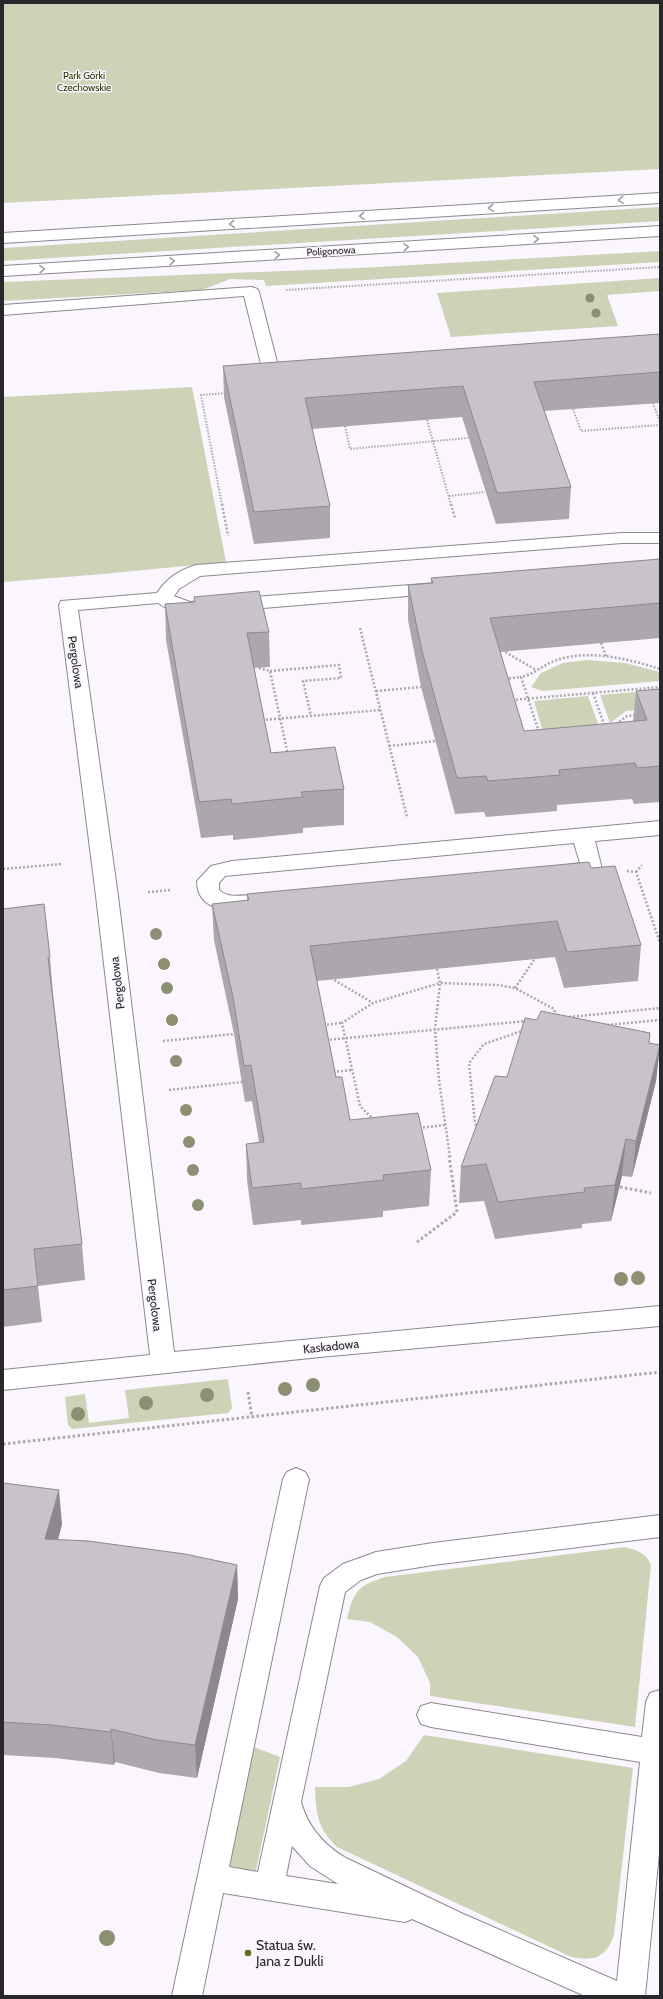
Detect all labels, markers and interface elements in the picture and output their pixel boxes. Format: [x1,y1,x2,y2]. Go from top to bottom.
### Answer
park label: Park Górki Czechowskie [57,69,111,94]
one-way arrow [618,196,624,205]
one-way arrow [488,204,494,212]
one-way arrow [359,212,365,220]
one-way arrow [229,219,235,228]
one-way arrow [533,234,539,243]
one-way arrow [403,242,409,251]
street label: Poligonowa [306,243,356,259]
one-way arrow [274,250,280,259]
one-way arrow [169,257,175,265]
one-way arrow [39,265,45,274]
street label: Pergolowa [65,635,87,689]
street label: Pergolowa [106,956,128,1010]
street label: Pergolowa [144,1278,166,1332]
street label: Kaskadowa [302,1336,360,1356]
place label: Statua św. Jana z Dukli [255,1936,324,1970]
marker: Statua św. Jana z Dukli [243,1948,253,1958]

